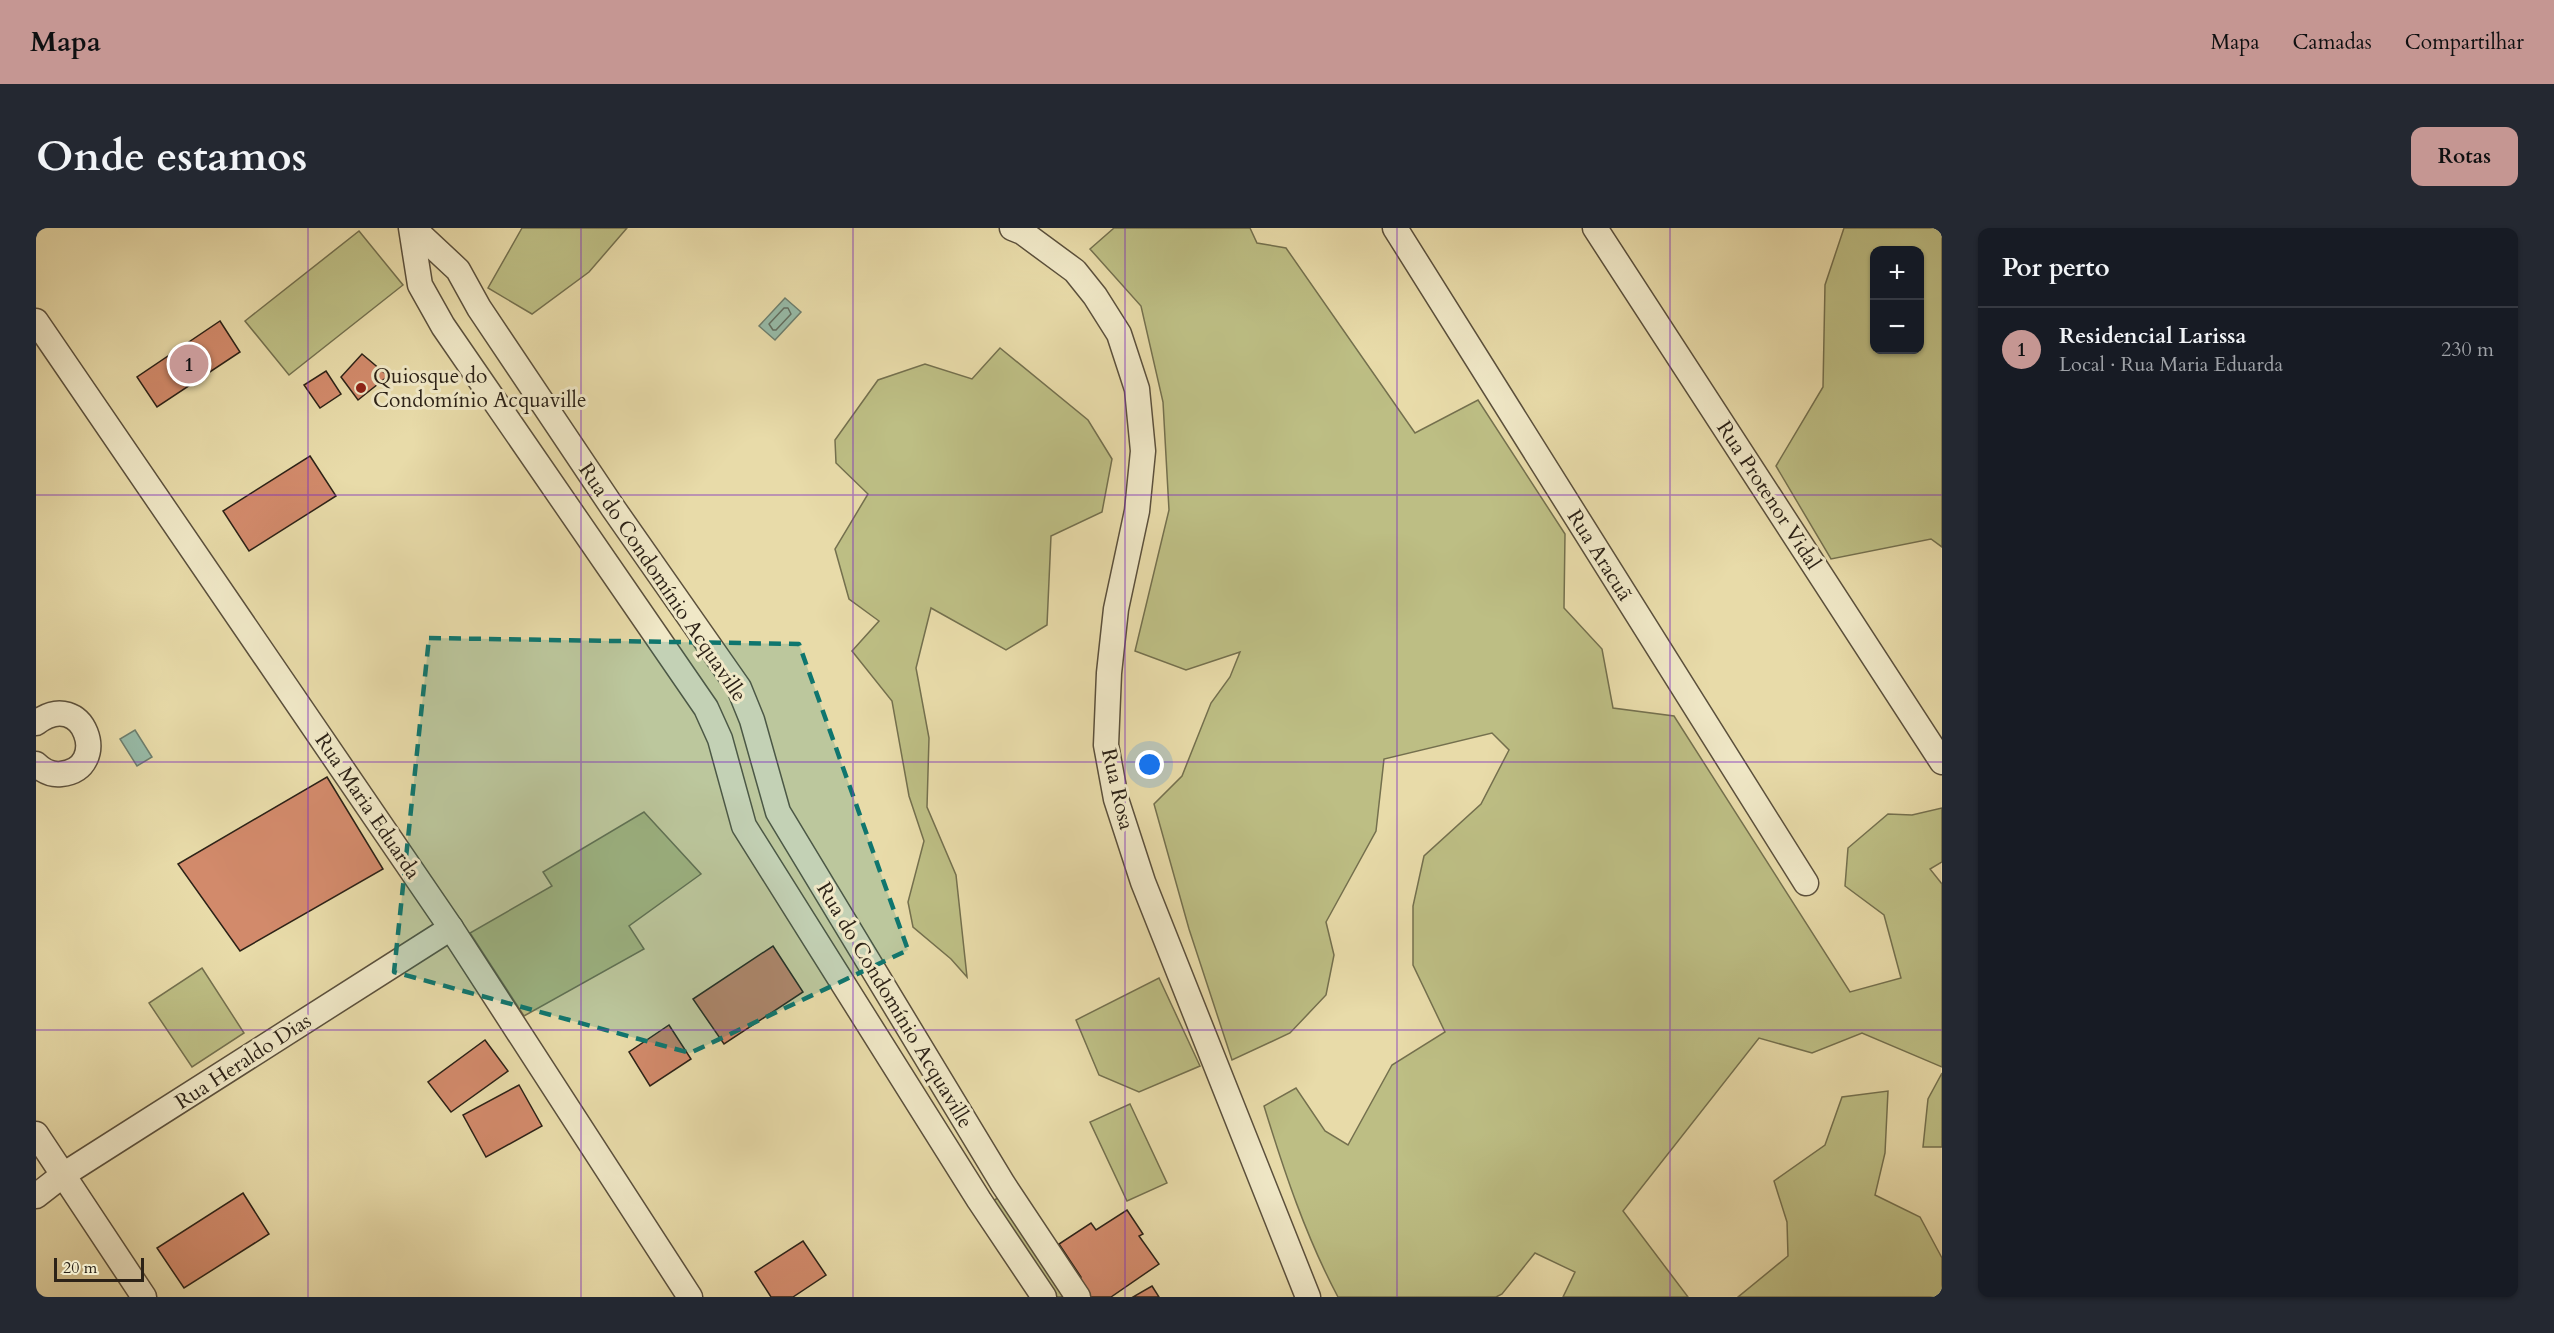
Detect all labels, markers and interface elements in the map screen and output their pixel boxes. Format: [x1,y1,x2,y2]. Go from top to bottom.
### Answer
text: Mapa [30,23,101,61]
text: Mapa [2210,28,2260,57]
text: Camadas [2293,28,2372,57]
text: Compartilhar [2405,28,2524,57]
button: Rotas [2411,127,2518,186]
text: Onde estamos [36,128,307,185]
map controls [1870,246,1924,354]
button: + [1870,246,1924,300]
text: Por perto [2002,250,2110,285]
button: − [1870,300,1924,354]
text: Residencial Larissa [2059,321,2246,351]
text: 1 [2016,336,2027,363]
text: 230 m [2441,336,2494,363]
pin: 1 [170,342,208,386]
text: Local · Rua Maria Eduarda [2059,351,2283,378]
place label: Quiosque do Condomínio Acquaville [373,362,586,415]
marker: Quiosque do Condomínio Acquaville [354,381,368,395]
street label: Rua Protenor Vidal [1710,415,1828,575]
street label: Rua do Condomínio Acquaville [572,457,754,707]
street label: Rua Aracuã [1560,504,1639,606]
street label: Rua Maria Eduarda [308,727,427,885]
street label: Rua Rosa [1094,746,1141,833]
your location [1135,750,1164,779]
street label: Rua do Condomínio Acquaville [809,877,980,1134]
street label: Rua Heraldo Dias [169,1006,317,1116]
scale bar [54,1255,144,1282]
text: 20 m [63,1257,97,1279]

